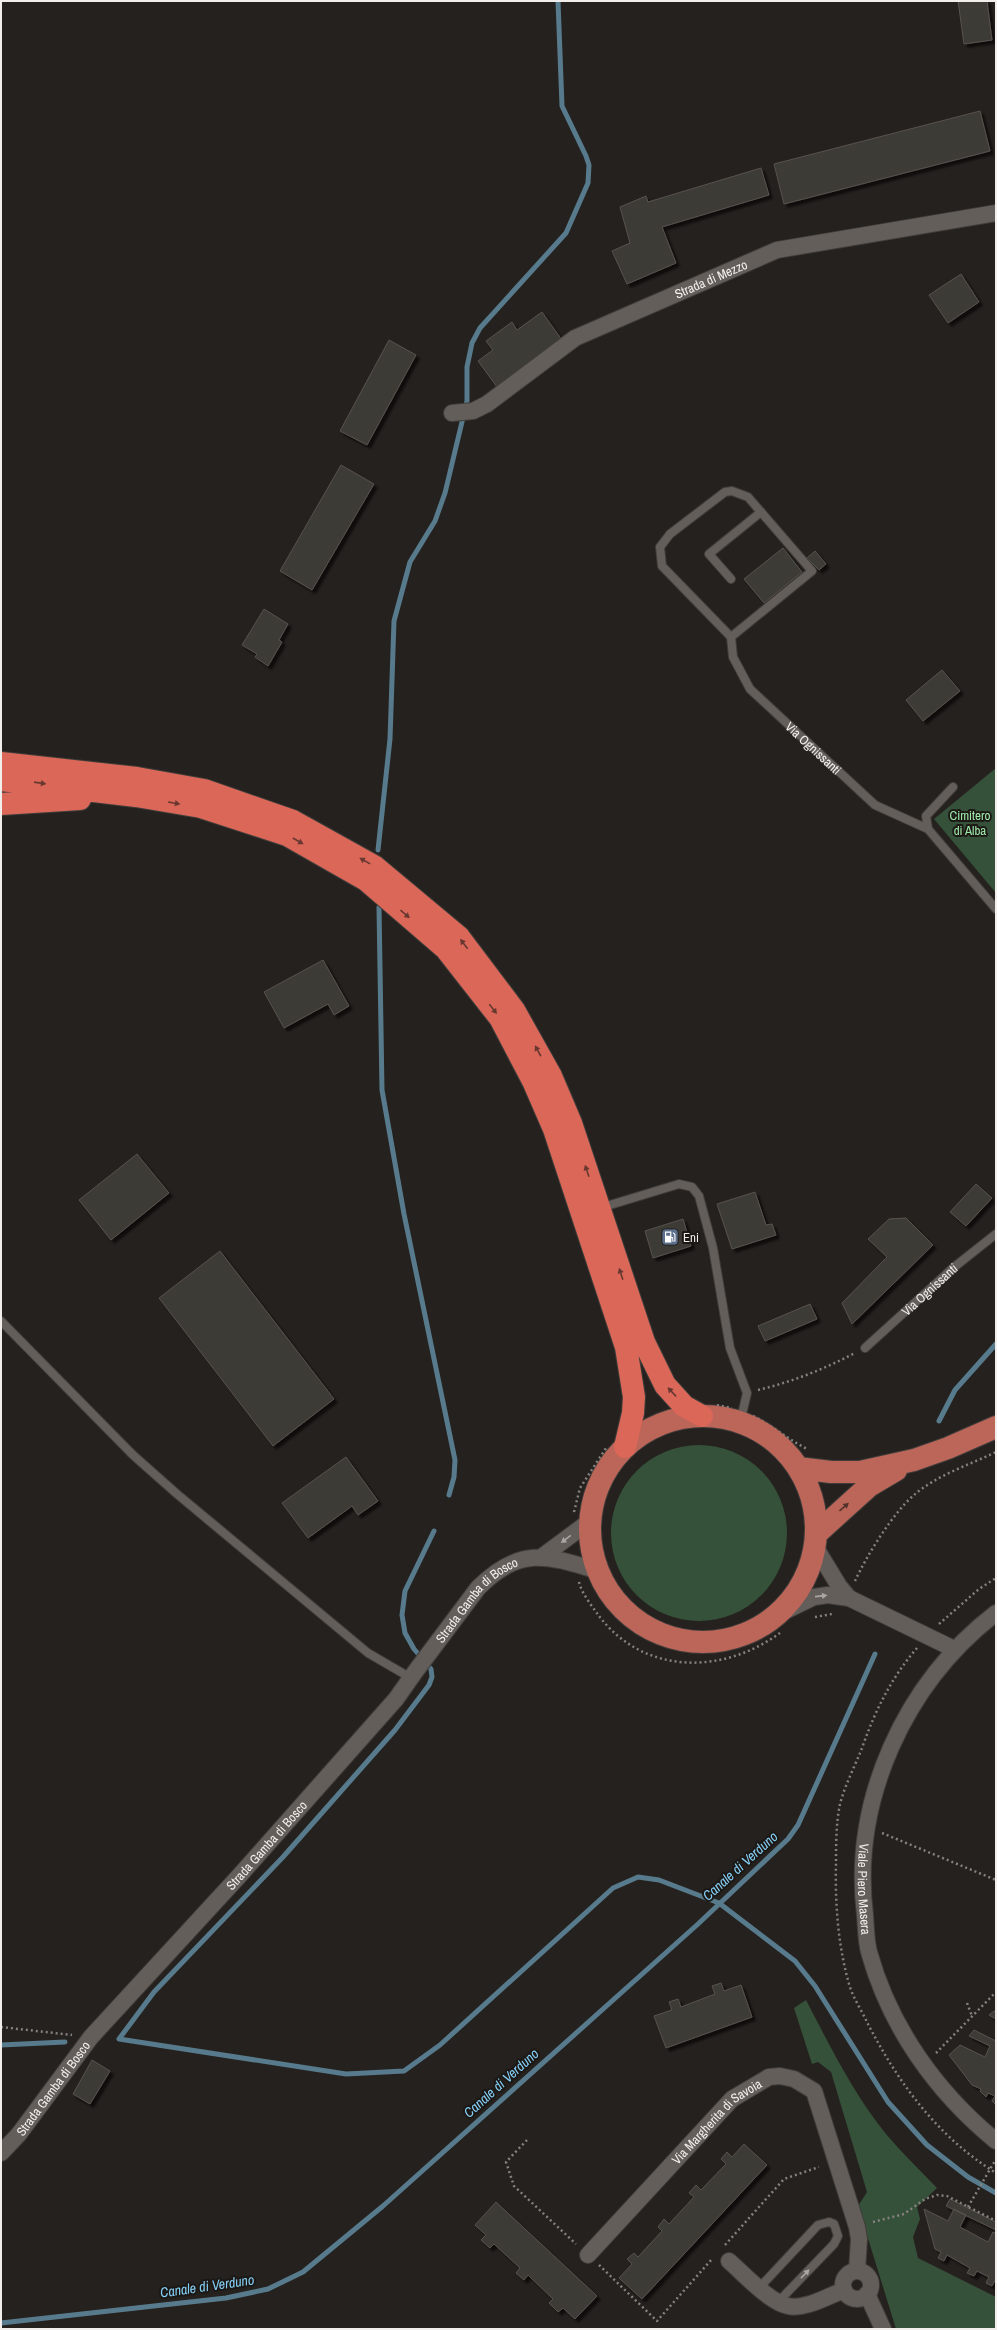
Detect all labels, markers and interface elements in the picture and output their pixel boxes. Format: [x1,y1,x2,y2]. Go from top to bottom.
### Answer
street label: Strada di Mezzo [672,255,750,302]
street label: Via Ognissanti [782,718,845,778]
one-way arrow [34,780,46,787]
one-way arrow [168,800,180,806]
park label: Cimitero di Alba [950,807,991,839]
one-way arrow [292,838,304,845]
one-way arrow [359,858,371,864]
one-way arrow [400,909,410,918]
one-way arrow [460,939,468,950]
one-way arrow [488,1003,497,1014]
one-way arrow [534,1045,541,1057]
one-way arrow [584,1165,590,1177]
fuel station icon: Eni [660,1227,680,1247]
place label: Eni [683,1229,699,1246]
street label: Via Ognissanti [898,1259,961,1319]
one-way arrow [618,1267,624,1279]
one-way arrow [668,1388,677,1397]
one-way arrow [838,1502,849,1511]
one-way arrow [561,1534,572,1543]
street label: Strada Gamba di Bosco [431,1553,520,1646]
one-way arrow [815,1593,827,1599]
street label: Strada Gamba di Bosco [222,1797,311,1893]
water label: Canale di Verduno [699,1828,781,1904]
street label: Viale Piero Masera [854,1843,875,1935]
street label: Strada Gamba di Bosco [12,2037,94,2139]
water label: Canale di Verduno [460,2045,542,2121]
street label: Via Margherita di Savoia [668,2075,765,2168]
one-way arrow [800,2269,810,2279]
water label: Canale di Verduno [159,2270,255,2302]

